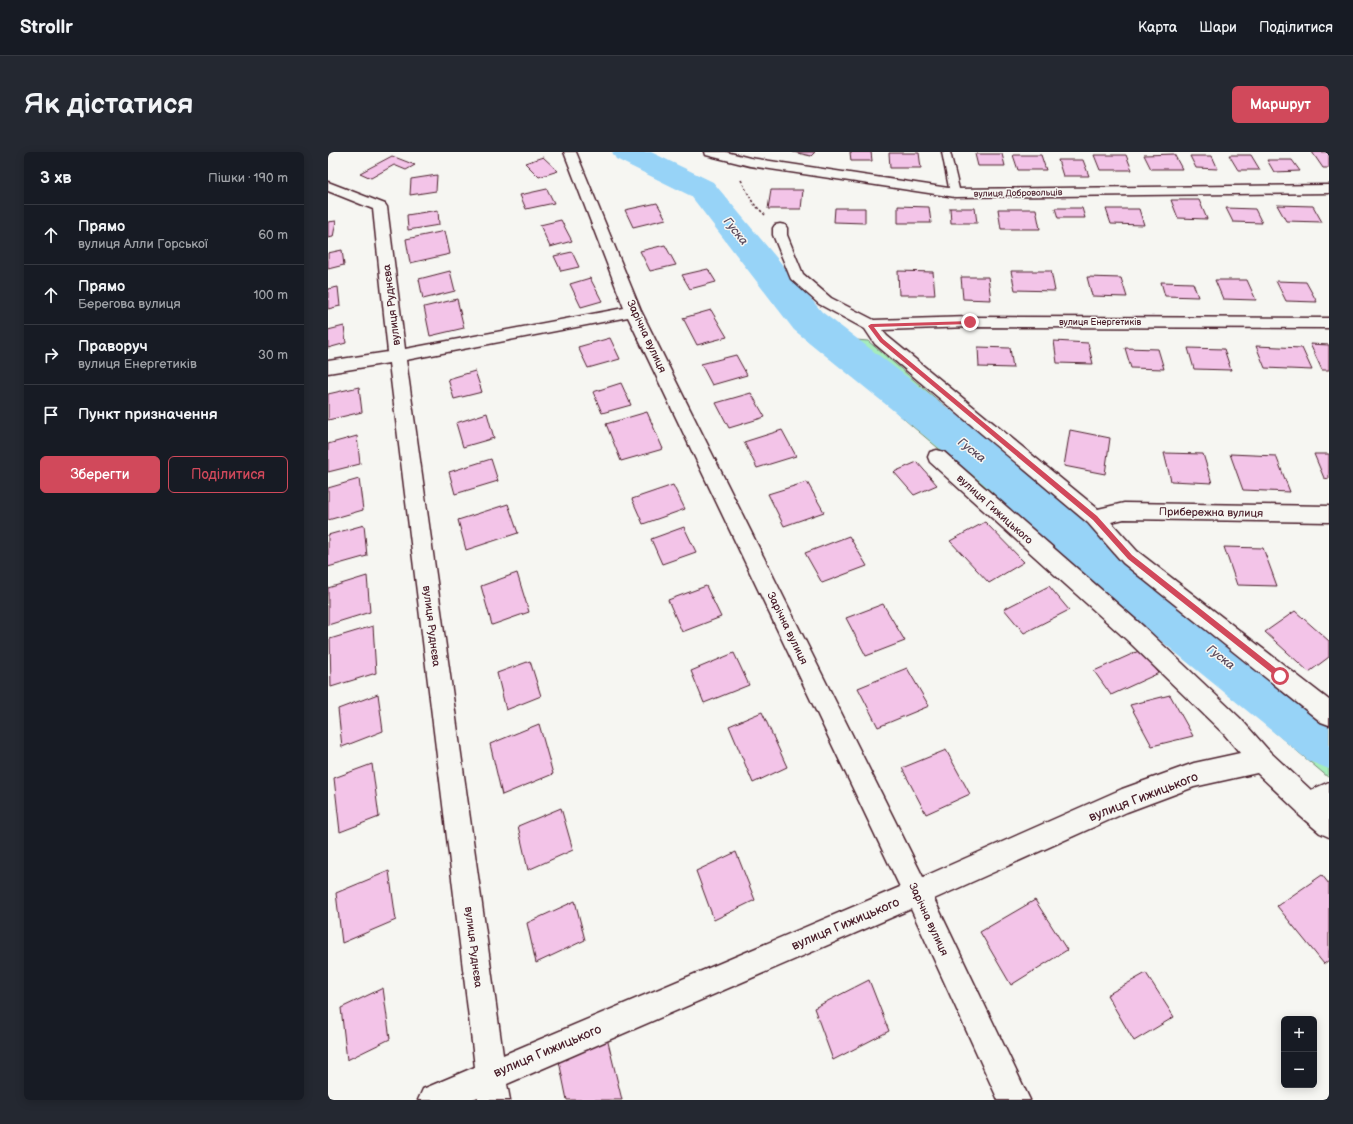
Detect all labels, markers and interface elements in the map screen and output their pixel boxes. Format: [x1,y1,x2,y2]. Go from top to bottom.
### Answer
text: Strollr [20,16,73,39]
text: Карта [1138,19,1177,36]
text: Шари [1199,19,1237,36]
text: Поділитися [1259,19,1333,36]
button: Маршрут [1232,86,1329,123]
text: Як дістатися [24,88,193,121]
text: 3 хв [40,168,72,188]
text: Пішки · 190 m [208,170,288,186]
street label: вулиця Добровольців [974,187,1063,200]
water label: Гуска [720,214,751,248]
text: Прямо [78,217,125,236]
icon: ahead [40,224,62,246]
text: 60 m [258,227,288,243]
text: вулиця Алли Горської [78,236,208,252]
street label: вулиця Руднєва [380,263,403,346]
text: Прямо [78,277,125,296]
icon: ahead [40,284,62,306]
text: 100 m [253,287,288,303]
text: Берегова вулиця [78,296,181,312]
street label: Зарічна вулиця [624,298,669,375]
route end [961,313,979,331]
street label: вулиця Енергетиків [1059,317,1141,328]
text: Праворуч [78,337,148,356]
icon: right [40,344,62,366]
text: 30 m [258,347,288,363]
text: вулиця Енергетиків [78,356,197,372]
icon: arrive [40,404,62,426]
text: Пункт призначення [78,405,218,424]
water label: Гуска [955,435,989,466]
button: Зберегти [40,456,160,493]
button: Поділитися [168,456,288,493]
street label: вулиця Гижицького [954,472,1036,547]
street label: Прибережна вулиця [1159,505,1263,520]
street label: вулиця Руднєва [420,585,443,668]
street label: Зарічна вулиця [764,590,811,667]
water label: Гуска [1204,642,1238,673]
route start [1271,667,1289,685]
street label: вулиця Гижицького [1086,769,1200,825]
street label: Зарічна вулиця [906,881,951,958]
street label: вулиця Гижицького [789,894,902,954]
street label: вулиця Руднєва [462,906,485,989]
map controls [1281,1016,1317,1088]
button: + [1281,1016,1317,1052]
street label: вулиця Гижицького [491,1021,604,1081]
button: − [1281,1052,1317,1088]

